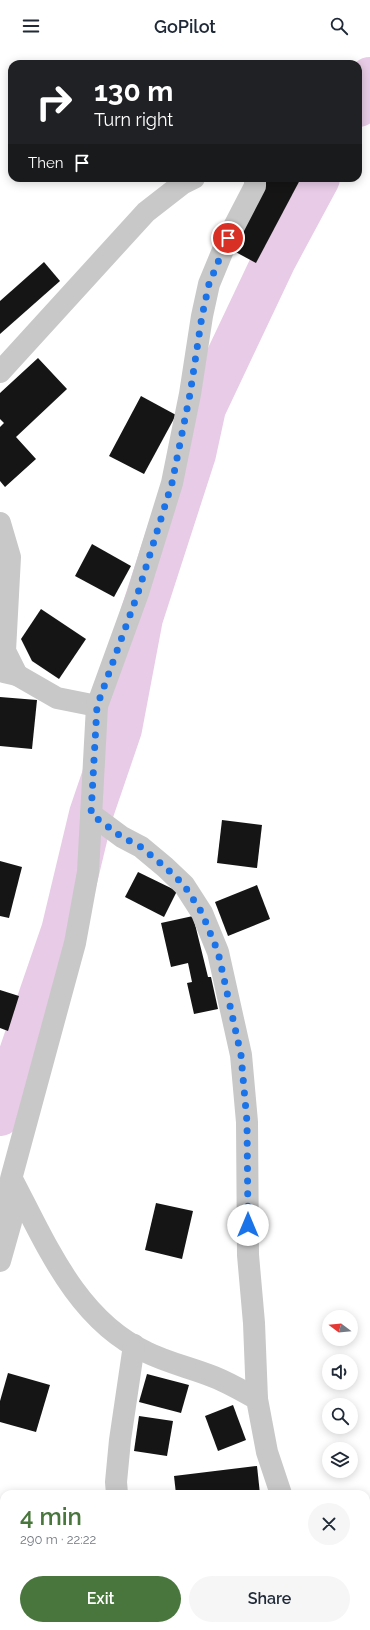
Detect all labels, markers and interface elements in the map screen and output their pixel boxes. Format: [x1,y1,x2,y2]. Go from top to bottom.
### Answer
icon: menu [20,15,42,37]
icon: search [328,15,350,37]
text: GoPilot [154,16,216,37]
text: 130 m [94,75,173,108]
icon: right [28,76,80,128]
text: Turn right [94,109,173,130]
icon: arrive [71,152,93,174]
text: Then [28,154,63,172]
pin [211,221,245,255]
icon: arrive [217,227,239,249]
position arrow [227,1204,269,1246]
north arrow [322,1310,358,1346]
map controls [322,1310,358,1478]
button: sound [322,1354,358,1390]
button: search [322,1398,358,1434]
button: layers [322,1442,358,1478]
text: 4 min [20,1502,82,1531]
button: close [308,1503,350,1545]
text: 290 m · 22:22 [20,1532,96,1547]
button: Exit [20,1576,181,1622]
button: Share [189,1576,350,1622]

